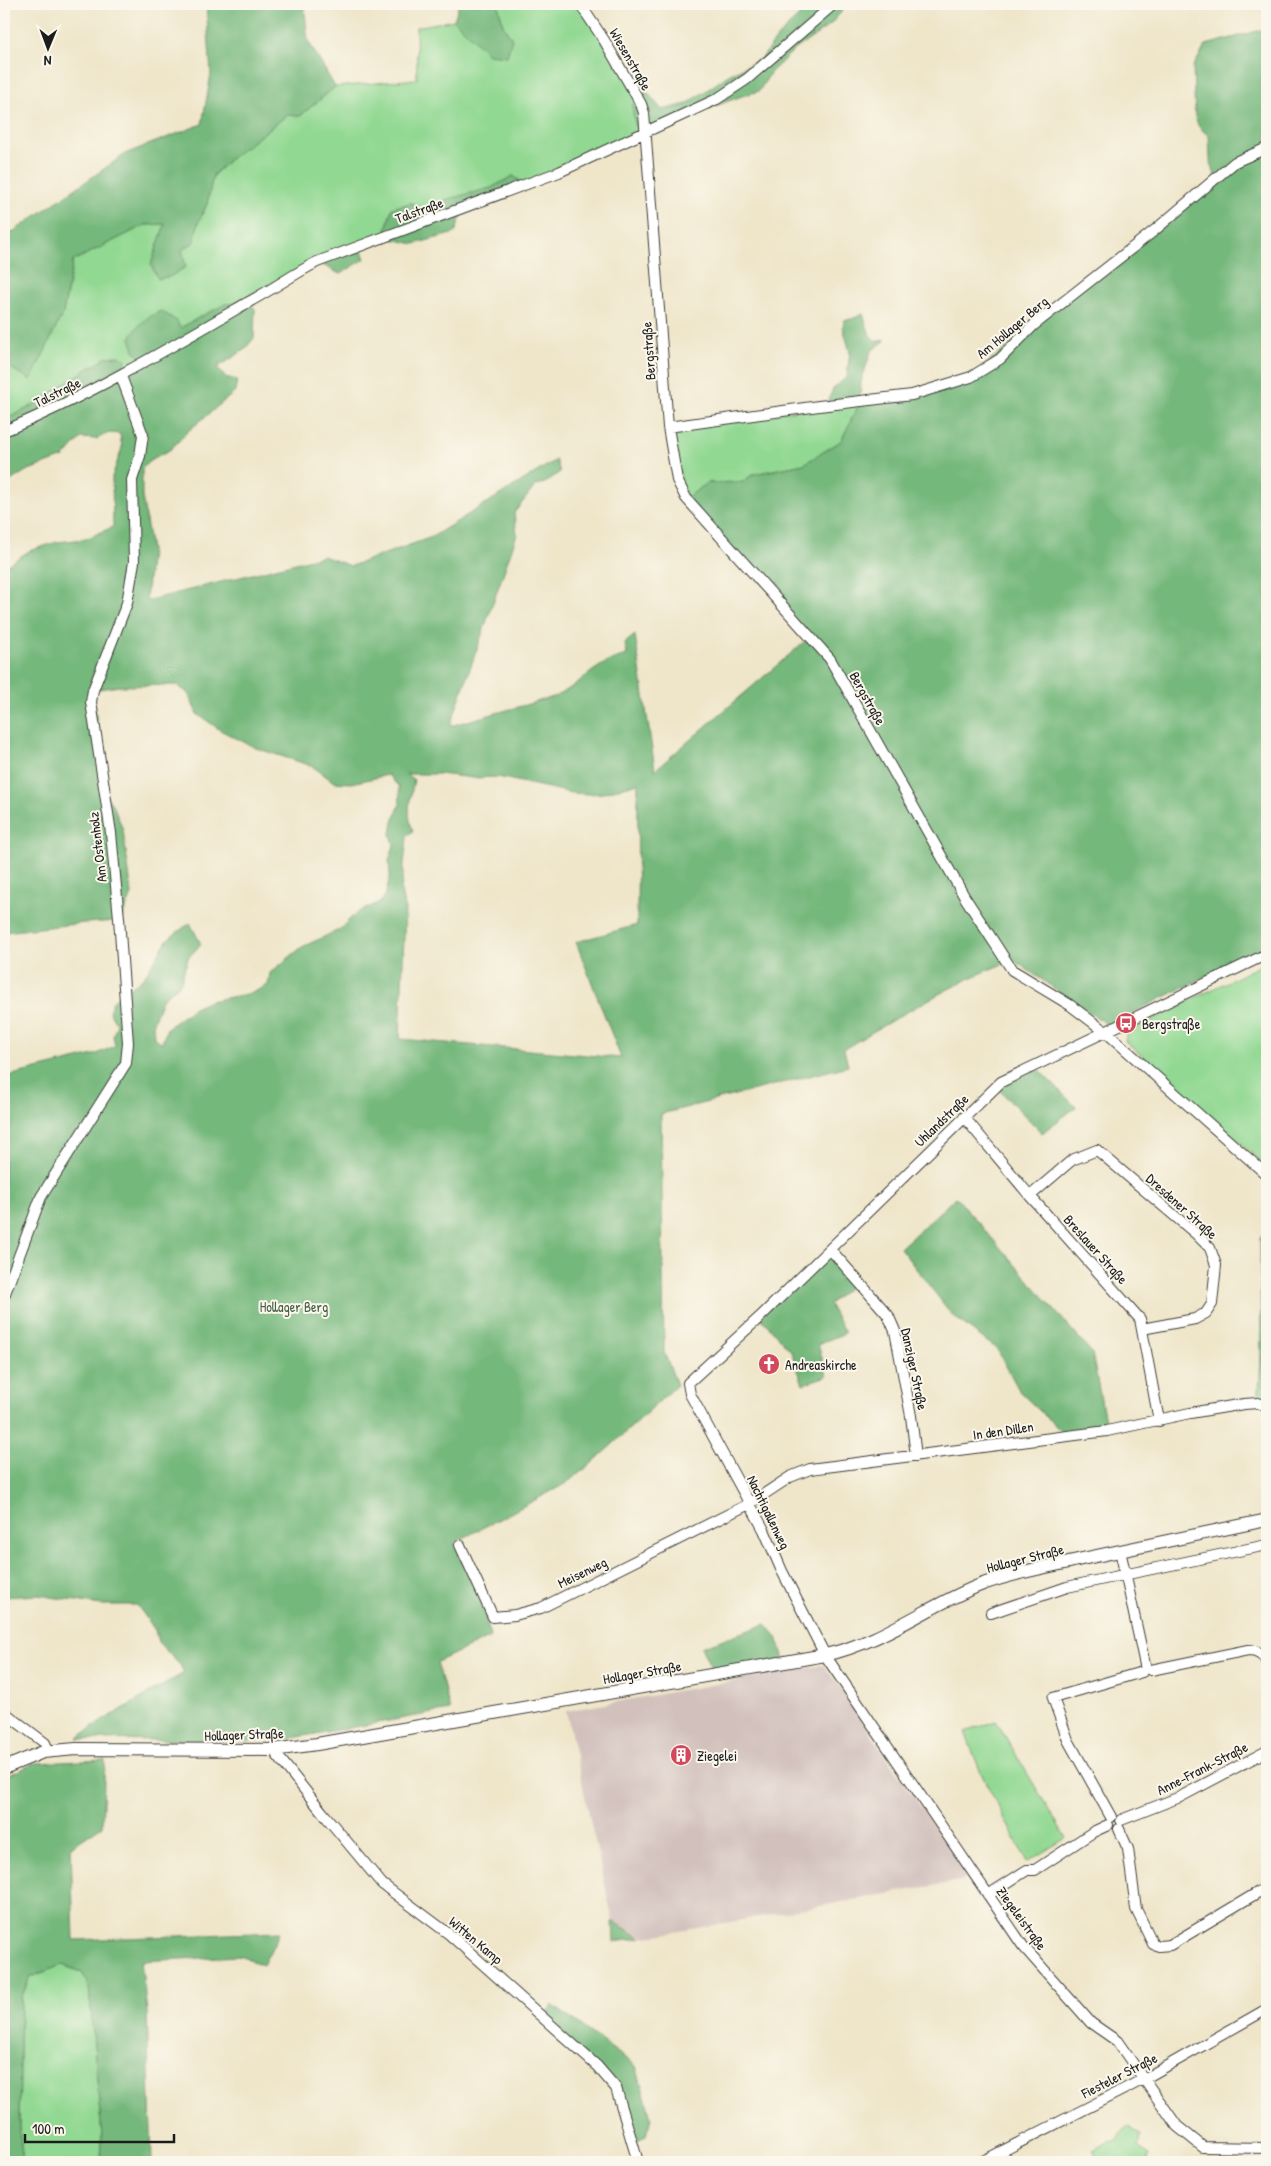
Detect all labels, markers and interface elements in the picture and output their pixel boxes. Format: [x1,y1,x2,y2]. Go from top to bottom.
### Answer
north arrow [22,22,72,72]
street label: Wiesenstraße [605,25,657,94]
text: N [43,52,52,71]
street label: Talstraße [392,192,446,228]
street label: Am Hollager Berg [972,291,1052,363]
street label: Bergstraße [636,321,661,381]
street label: Talstraße [30,372,84,412]
street label: Bergstraße [845,668,891,729]
street label: Am Ostenholz [83,811,111,883]
bus stop icon: Bergstraße [1114,1011,1138,1035]
place label: Bergstraße [1142,1014,1201,1034]
street label: Uhlandstraße [910,1089,973,1151]
street label: Dresdener Straße [1142,1169,1222,1244]
street label: Breslauer Straße [1059,1210,1133,1289]
park label: Hollager Berg [260,1297,328,1317]
street label: Danziger Straße [896,1326,933,1412]
church icon: Andreaskirche [757,1352,781,1376]
place label: Andreaskirche [785,1355,857,1374]
street label: In den Dillen [971,1416,1035,1444]
street label: Nachtigallenweg [742,1472,795,1553]
street label: Hollager Straße [984,1539,1066,1578]
street label: Meisenweg [554,1552,610,1593]
street label: Hollager Straße [601,1656,683,1689]
street label: Hollager Straße [204,1723,284,1746]
street label: Anne-Frank-Straße [1153,1737,1252,1800]
building icon: Ziegelei [669,1743,693,1767]
place label: Ziegelei [697,1746,737,1766]
street label: Ziegeleistraße [992,1882,1052,1954]
street label: Witten Kamp [444,1912,507,1969]
street label: Fiesteler Straße [1077,2048,1161,2104]
scale bar [25,2111,174,2143]
text: 100 m [32,2118,65,2139]

